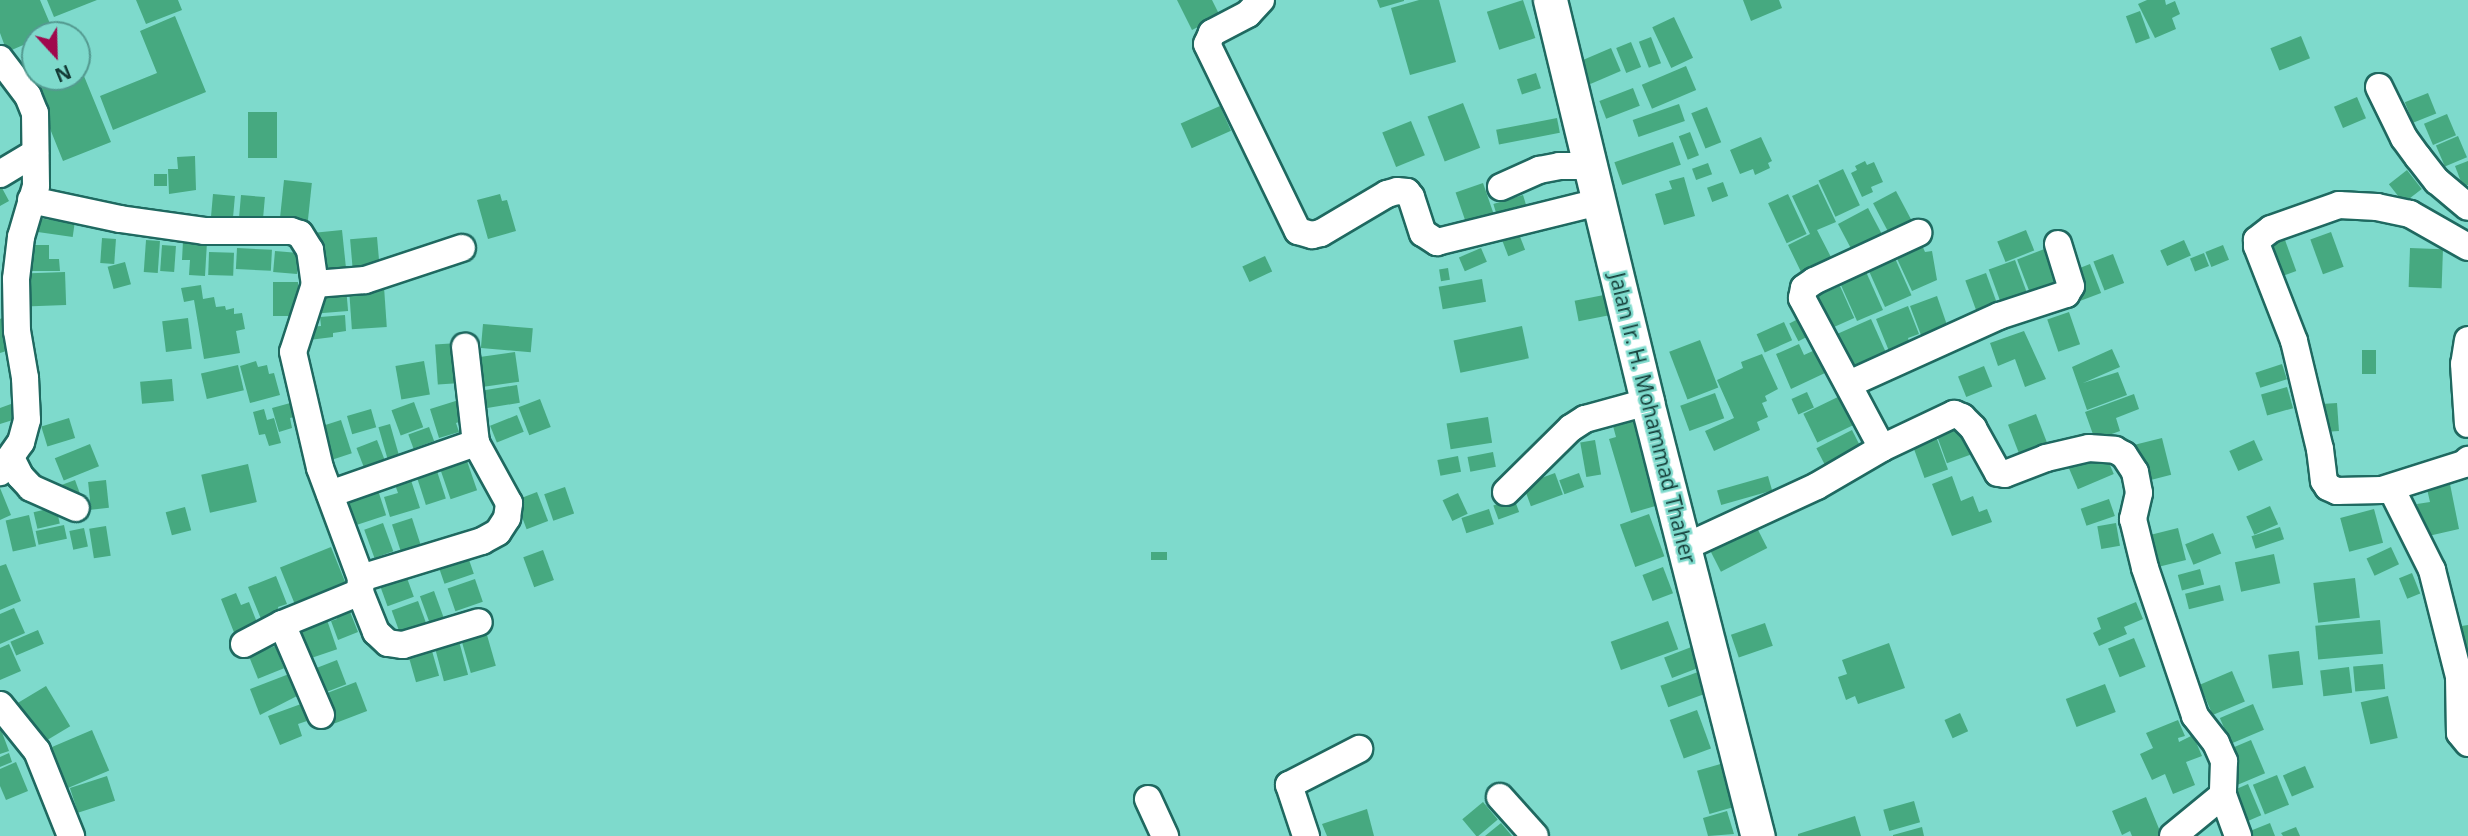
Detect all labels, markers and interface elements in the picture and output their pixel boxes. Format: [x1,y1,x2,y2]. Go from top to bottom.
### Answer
north arrow [21,21,91,91]
text: N [51,59,75,89]
street label: Jalan Ir. H. Mohammad Thaher [1605,270,1701,566]

